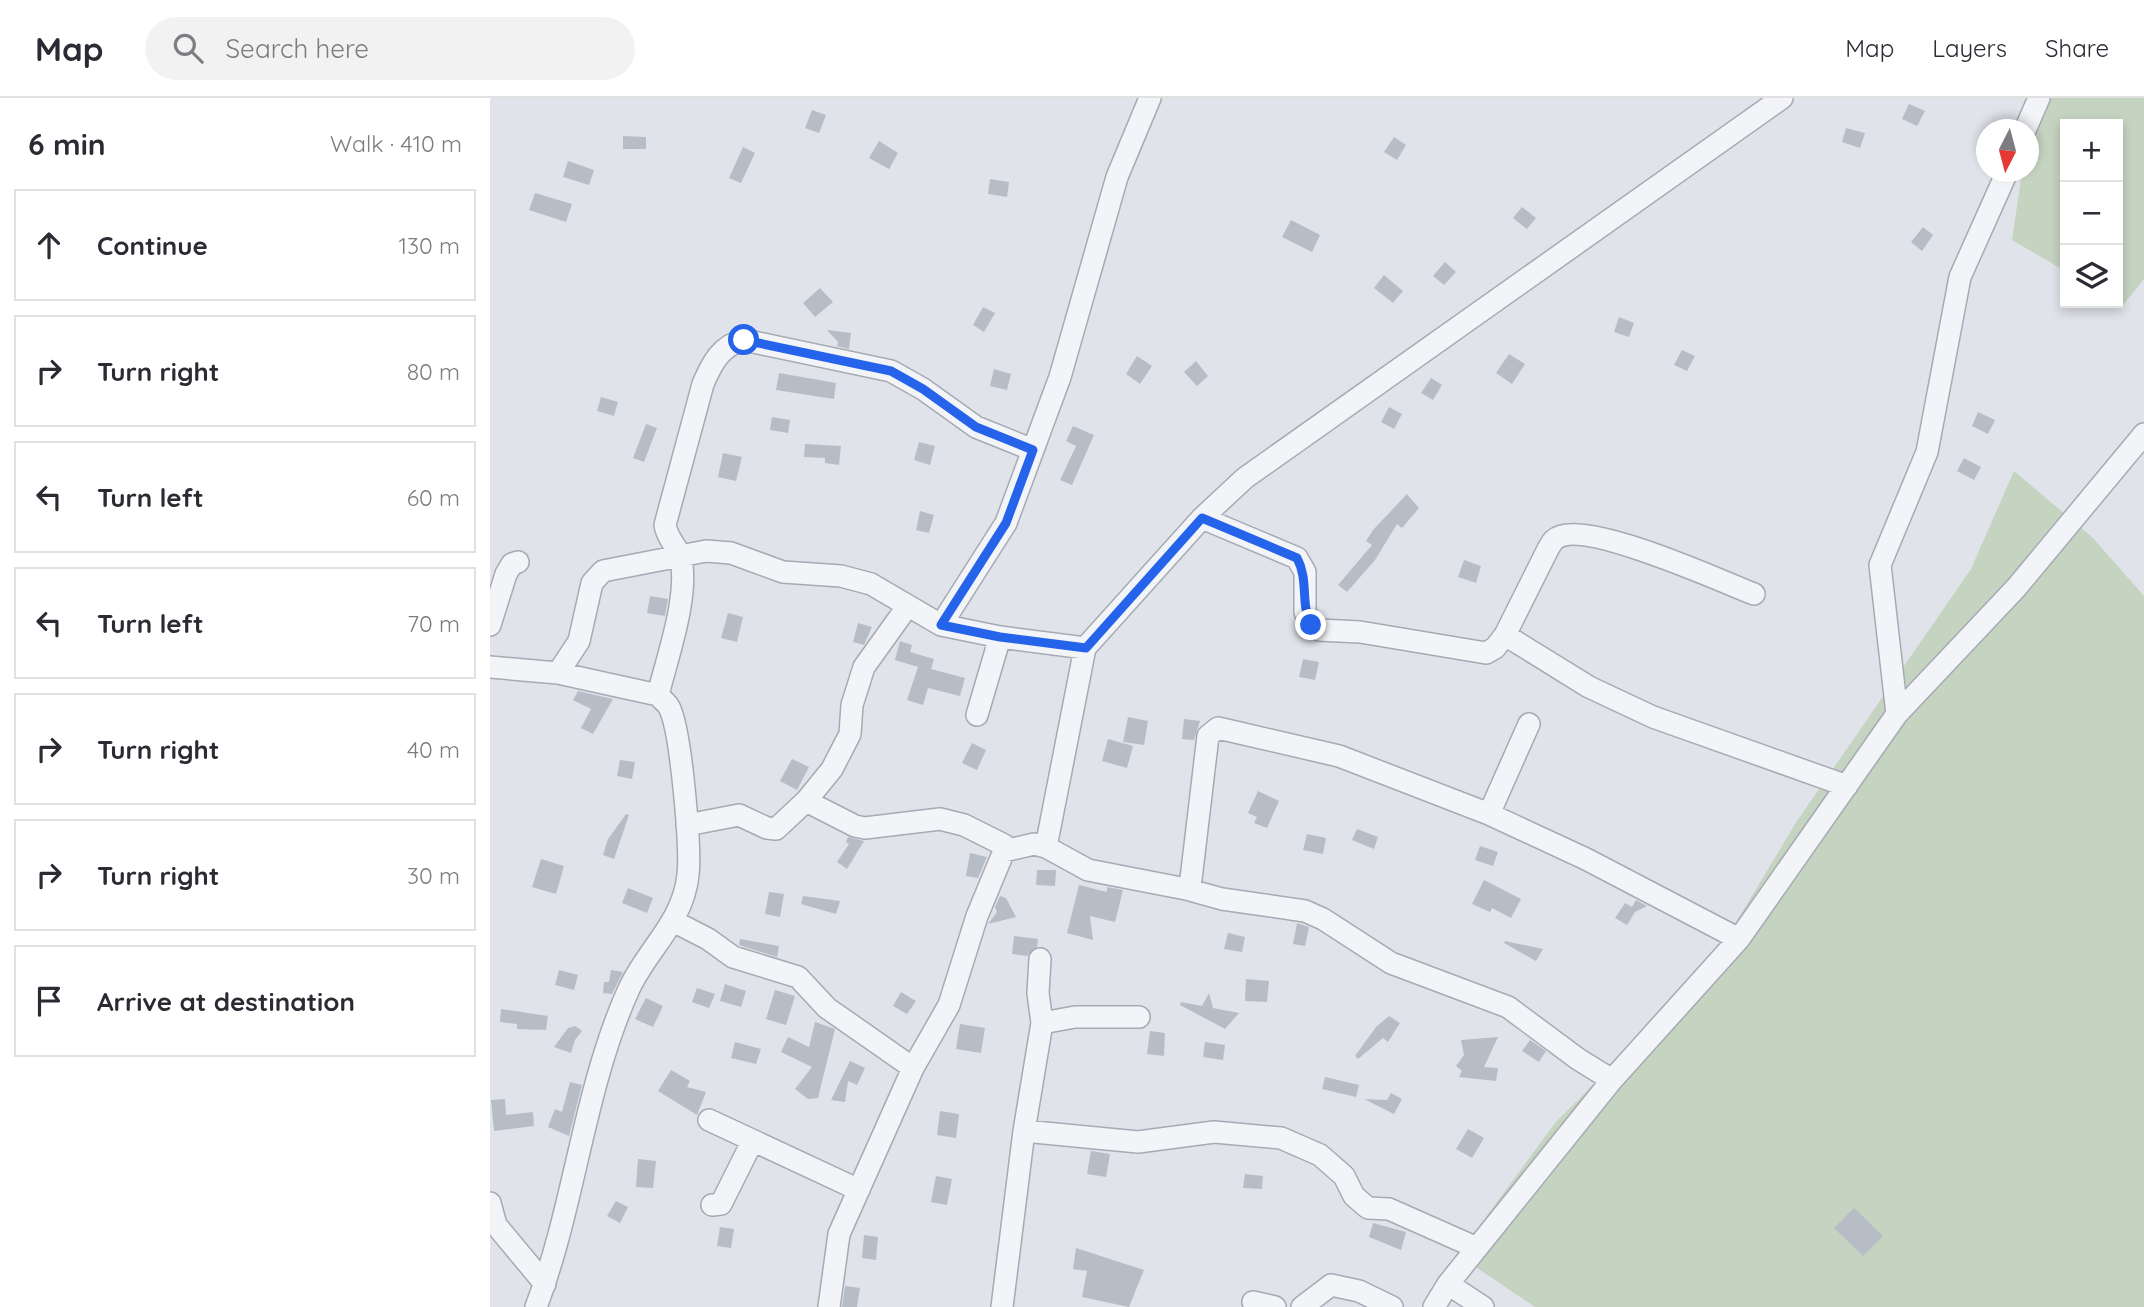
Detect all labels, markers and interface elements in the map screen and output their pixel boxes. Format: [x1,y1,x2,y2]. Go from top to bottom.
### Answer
search box [145,17,635,80]
text: Map [35,28,103,69]
icon: search [169,29,207,67]
text: Search here [225,32,369,65]
text: Map [1845,33,1894,63]
text: Layers [1932,33,2007,63]
text: Share [2045,33,2109,63]
north arrow [1976,119,2039,182]
map controls [2060,119,2123,308]
button: + [2060,119,2123,182]
text: 6 min [28,125,106,163]
text: Walk · 410 m [330,129,462,158]
button: − [2060,182,2123,245]
icon: ahead [30,226,68,264]
text: Continue [97,229,208,262]
text: 130 m [398,231,460,260]
button: layers [2060,245,2123,308]
route start [728,324,759,355]
icon: right [30,352,68,390]
text: Turn right [97,355,219,388]
text: 80 m [407,357,460,386]
icon: left [30,478,68,516]
text: Turn left [97,481,204,514]
text: 60 m [407,483,460,512]
icon: left [30,604,68,642]
text: Turn left [97,607,204,640]
text: 70 m [407,609,460,638]
route end [1295,609,1326,640]
icon: right [30,730,68,768]
text: Turn right [97,733,219,766]
text: 40 m [407,735,460,764]
icon: right [30,856,68,894]
text: Turn right [97,859,219,892]
text: 30 m [407,861,460,890]
icon: arrive [30,982,68,1020]
text: Arrive at destination [97,985,355,1018]

